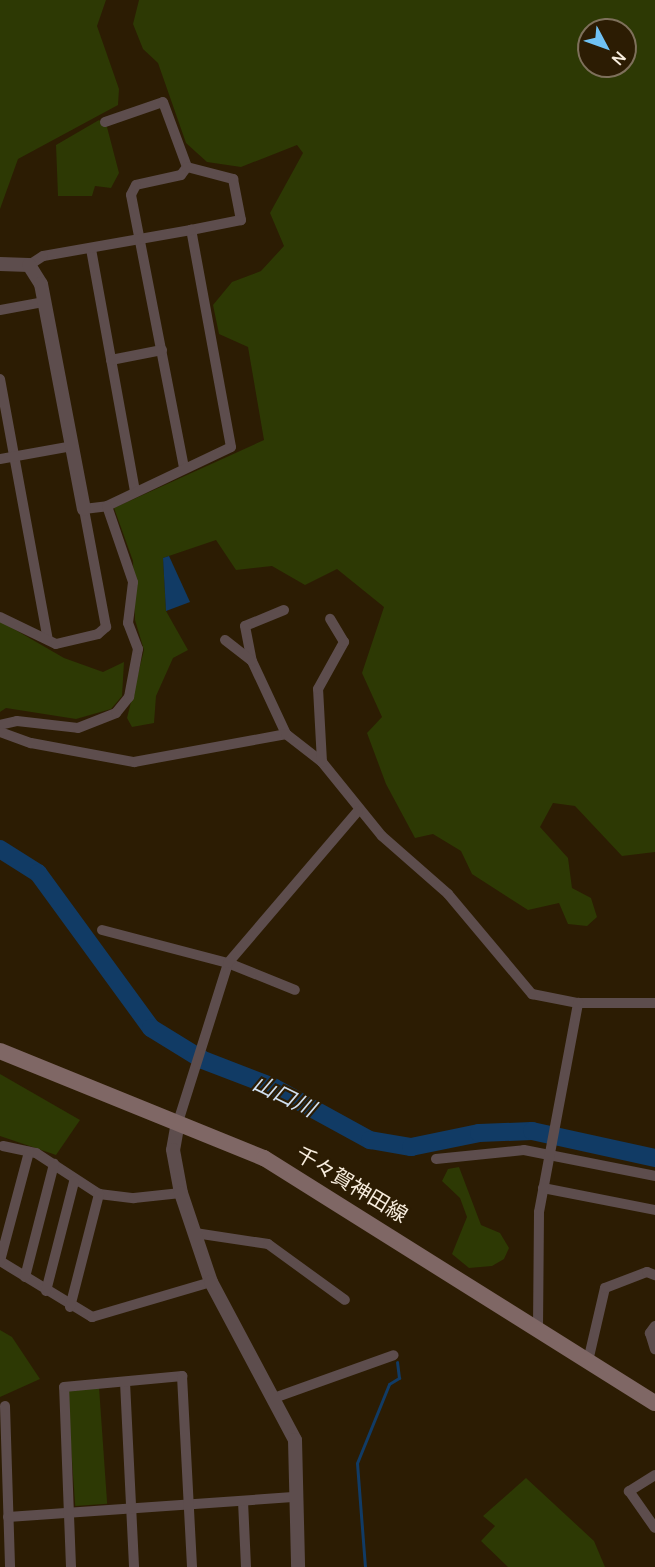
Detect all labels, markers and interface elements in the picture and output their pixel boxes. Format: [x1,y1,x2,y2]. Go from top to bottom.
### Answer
north arrow [577,18,637,78]
text: N [607,47,631,70]
water label: 山口川 [249,1070,319,1122]
street label: 千々賀神田線 [292,1141,412,1227]

